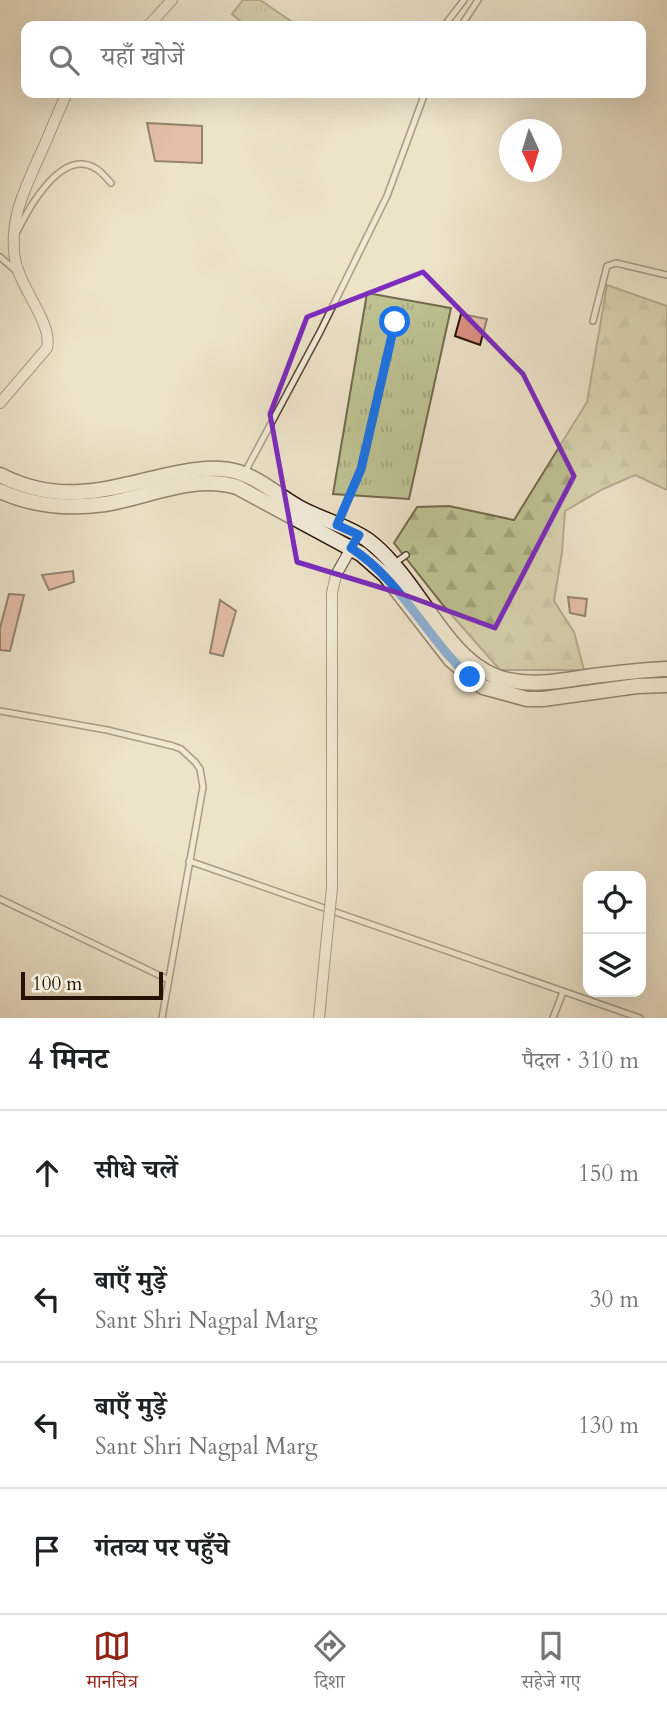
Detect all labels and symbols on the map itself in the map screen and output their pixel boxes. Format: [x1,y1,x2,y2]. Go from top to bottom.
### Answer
north arrow [499,119,562,182]
route start [379,306,410,337]
route end [454,661,485,692]
scale bar [21,969,163,1001]

